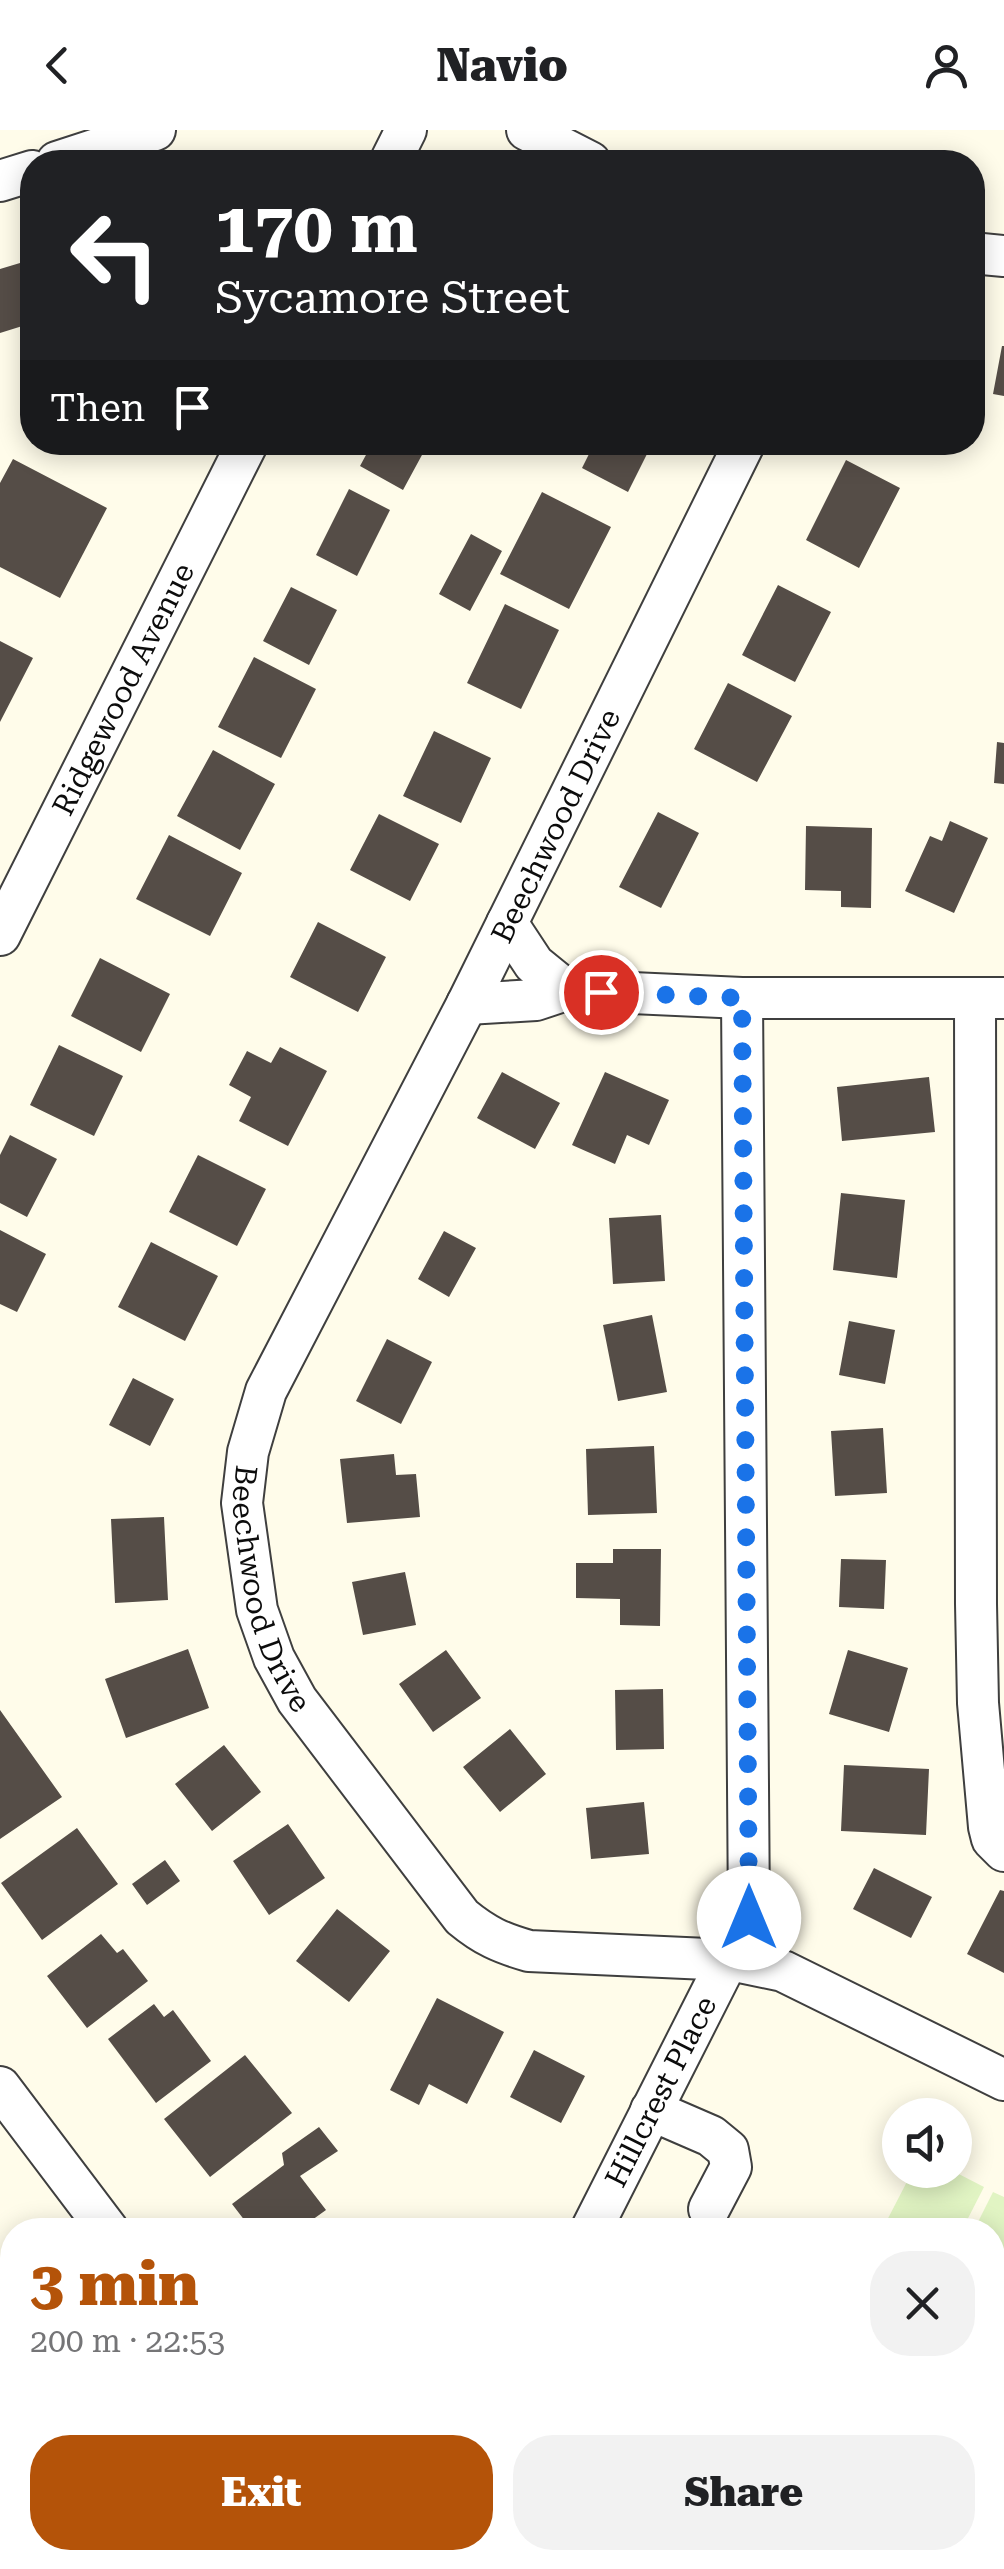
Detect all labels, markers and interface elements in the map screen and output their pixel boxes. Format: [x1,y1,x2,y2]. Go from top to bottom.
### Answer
icon: back [30,38,85,93]
icon: person [919,38,974,93]
text: Navio [436,39,568,92]
text: 170 m [215,187,418,269]
icon: left [50,190,180,320]
text: Sycamore Street [215,271,570,324]
icon: arrive [165,380,220,435]
text: Then [50,386,145,430]
street label: Ridgewood Avenue [45,557,201,821]
street label: Beechwood Drive [484,703,627,948]
pin [559,950,644,1035]
icon: arrive [574,965,629,1020]
street label: Beechwood Drive [225,1463,318,1719]
position arrow [697,1866,801,1970]
street label: Hillcrest Place [598,1990,723,2193]
map controls [882,2098,972,2188]
button: sound [882,2098,972,2188]
text: 3 min [30,2249,199,2320]
button: close [870,2251,975,2356]
text: 200 m · 22:53 [30,2322,225,2360]
button: Exit [30,2435,493,2550]
button: Share [513,2435,975,2550]

